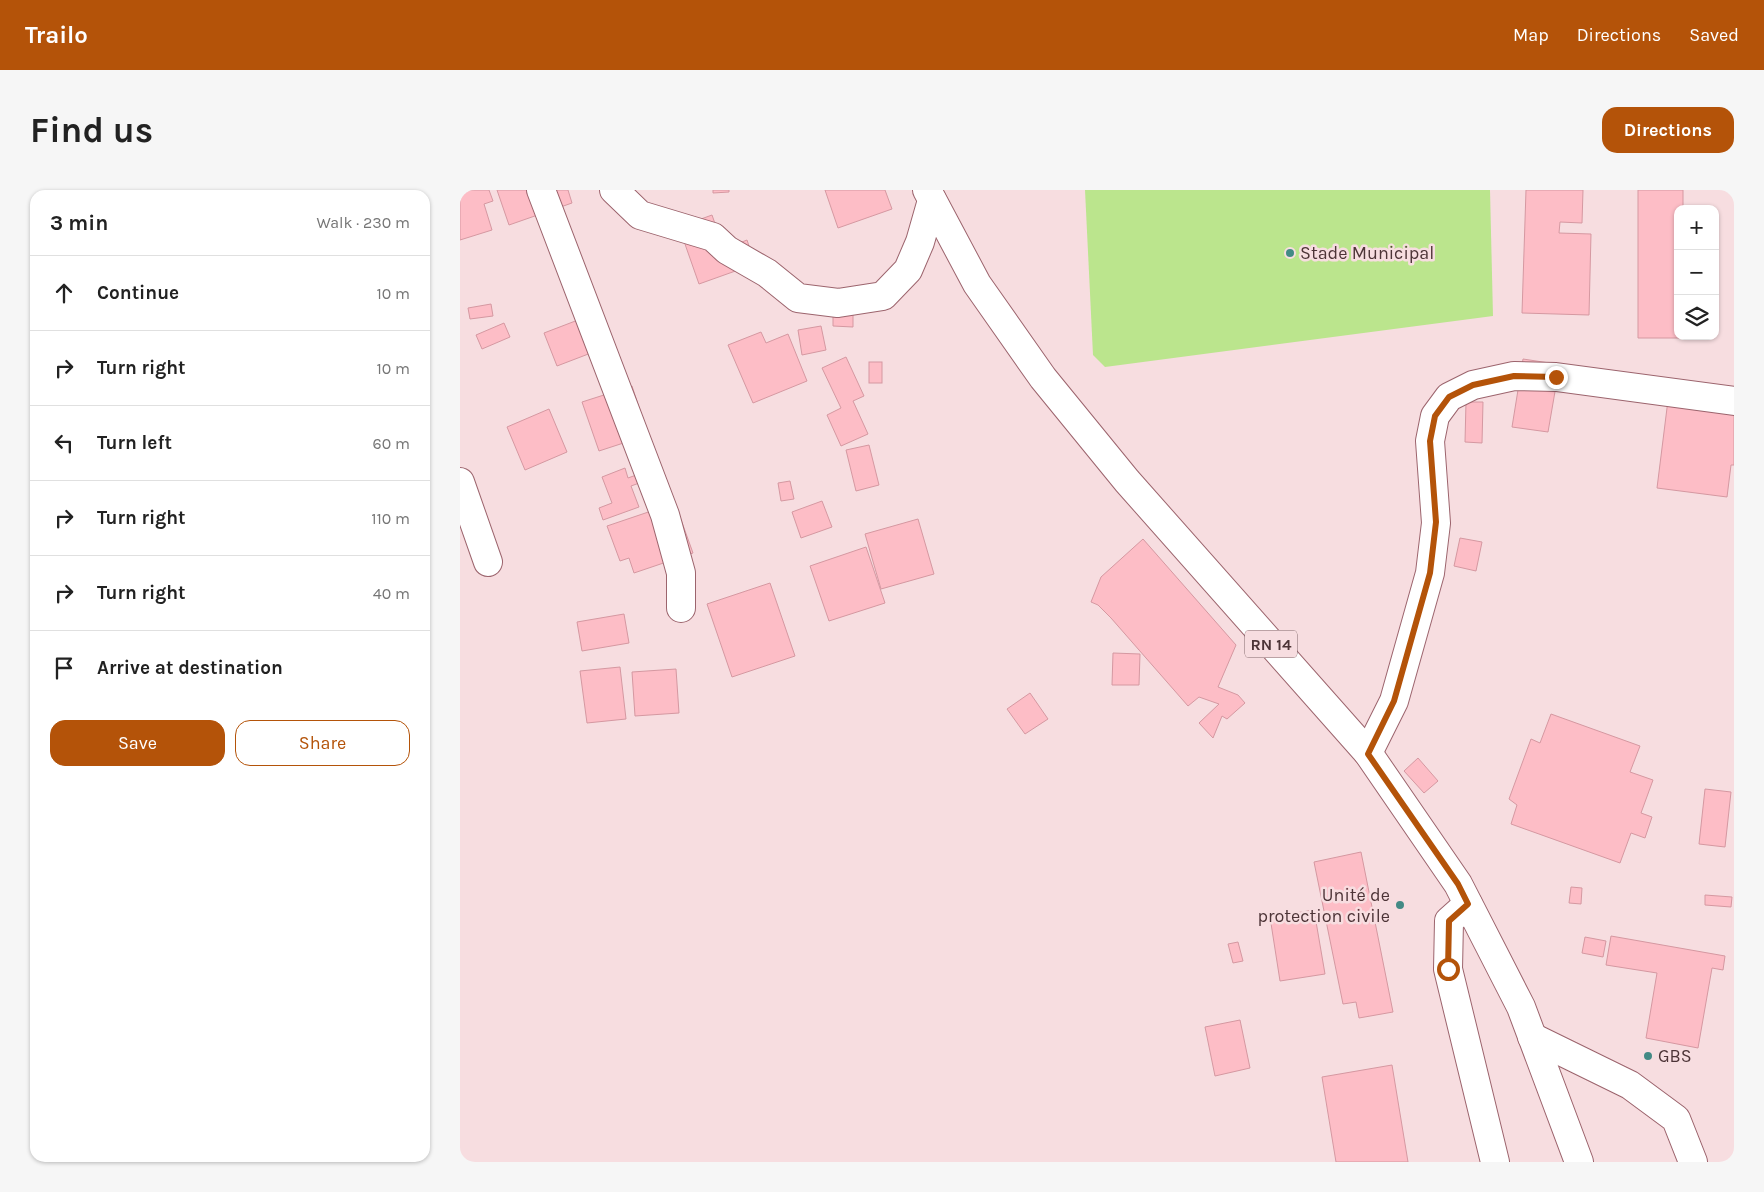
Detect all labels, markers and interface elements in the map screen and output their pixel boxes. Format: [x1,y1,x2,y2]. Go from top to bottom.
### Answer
text: Trailo [25,21,88,49]
text: Map [1513,24,1549,46]
text: Directions [1577,24,1661,46]
text: Saved [1689,24,1739,46]
button: Directions [1602,107,1734,153]
text: Find us [30,110,153,151]
map controls [1674,205,1719,340]
button: + [1674,205,1719,250]
text: 3 min [50,211,108,235]
text: Walk · 230 m [316,213,410,232]
place label: Stade Municipal [1300,242,1434,264]
marker: Stade Municipal [1284,247,1296,259]
button: − [1674,250,1719,295]
icon: ahead [50,279,78,307]
text: Continue [97,282,179,304]
text: 10 m [376,284,410,303]
button: layers [1674,295,1719,340]
icon: right [50,354,78,382]
text: Turn right [97,357,186,379]
text: 10 m [376,359,410,378]
route end [1545,366,1568,389]
icon: left [50,429,78,457]
text: Turn left [97,432,172,454]
text: 60 m [373,434,410,453]
icon: right [50,504,78,532]
text: Turn right [97,507,186,529]
text: 110 m [371,509,410,528]
icon: right [50,579,78,607]
text: Turn right [97,582,186,604]
text: 40 m [373,584,410,603]
road number: RN 14 [1245,630,1297,658]
icon: arrive [50,654,78,682]
text: Arrive at destination [97,657,283,679]
button: Save [50,720,225,766]
button: Share [235,720,410,766]
place label: Unité de protection civile [1257,884,1390,927]
marker: Unité de protection civile [1394,899,1406,911]
route start [1437,958,1460,981]
place label: GBS [1658,1045,1692,1067]
marker: GBS [1642,1050,1654,1062]

